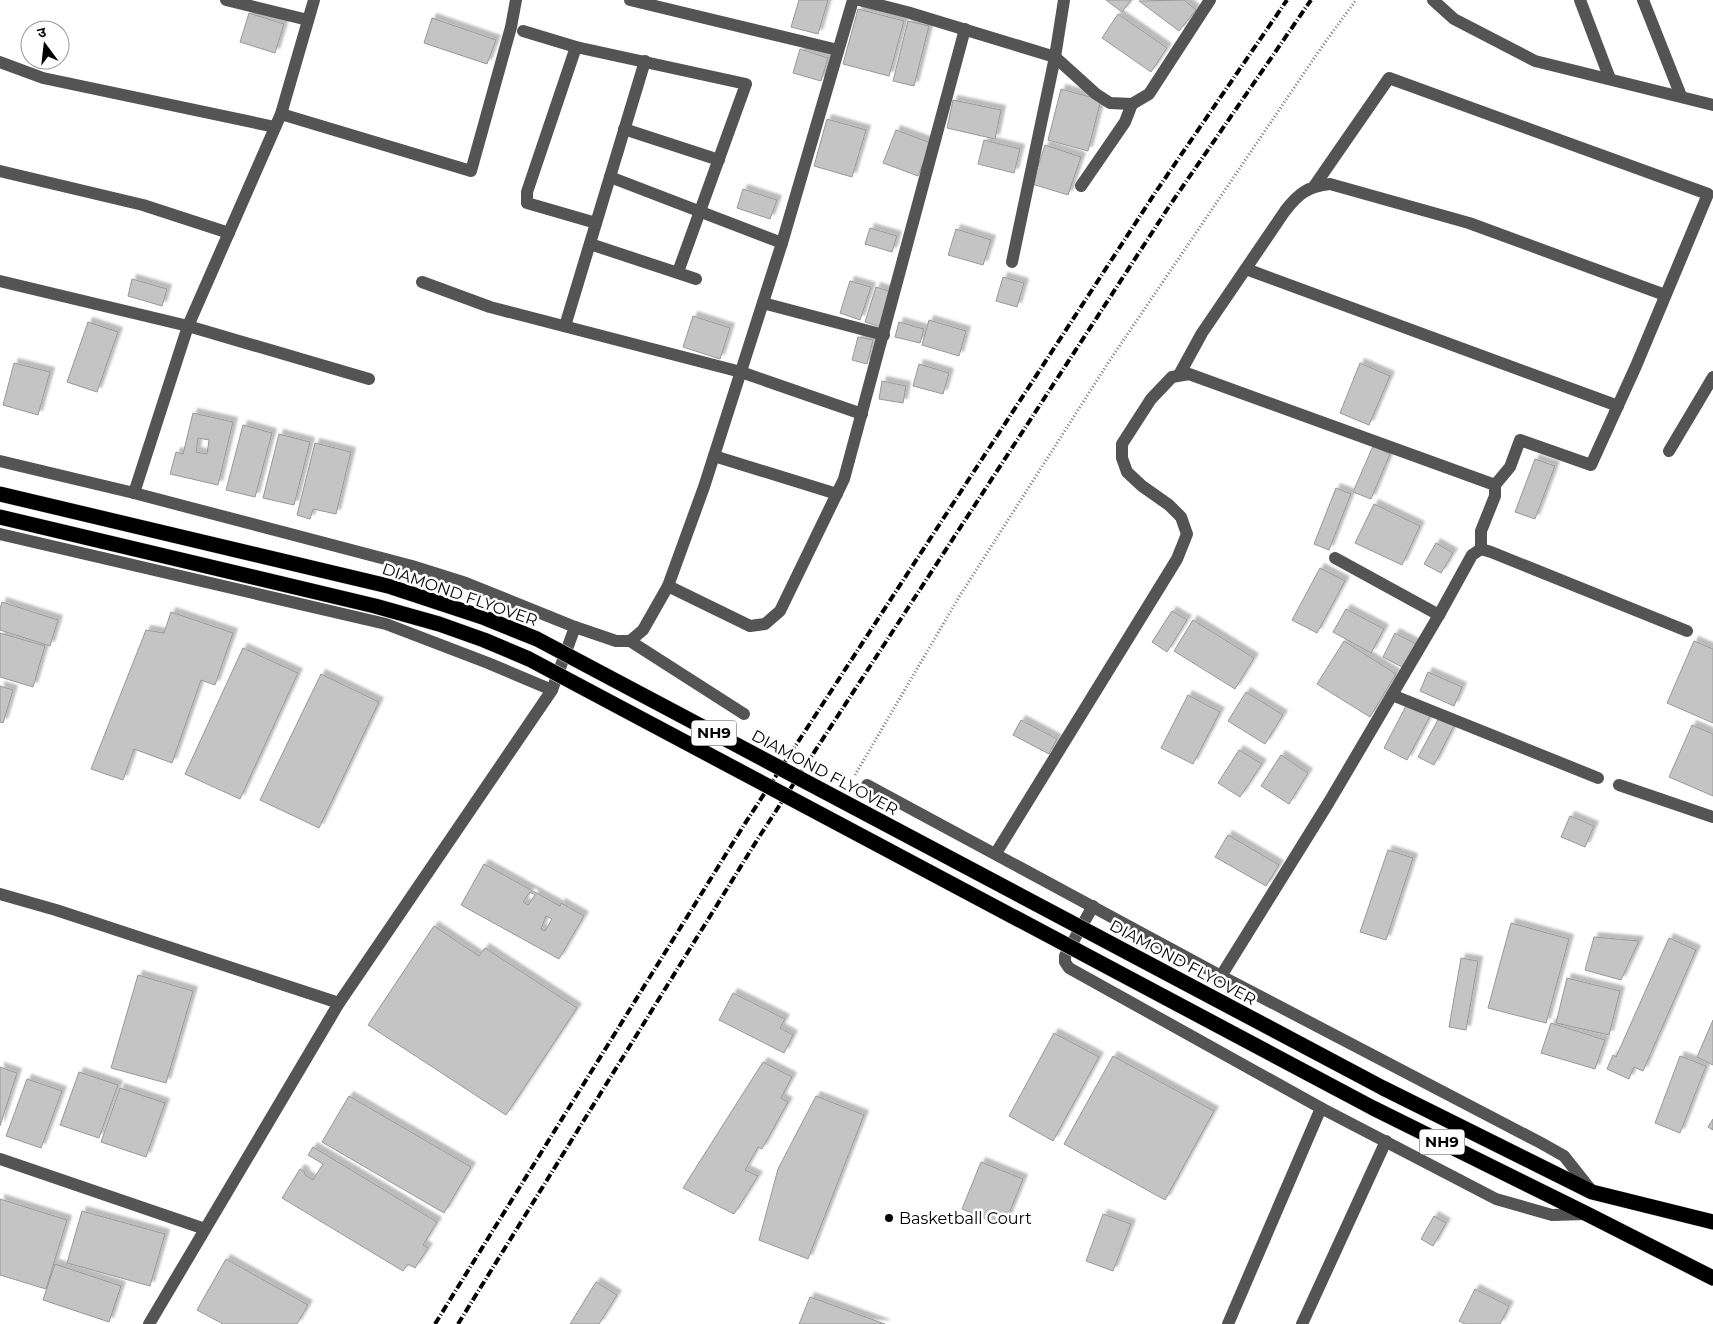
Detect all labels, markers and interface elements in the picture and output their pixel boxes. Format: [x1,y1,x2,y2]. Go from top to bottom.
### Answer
north arrow [20,20,70,70]
text: उ [35,22,49,42]
street label: DIAMOND FLYOVER [380,559,540,630]
road number: NH9 [692,720,736,746]
street label: DIAMOND FLYOVER [748,726,901,819]
street label: DIAMOND FLYOVER [1106,916,1259,1009]
road number: NH9 [1420,1130,1464,1154]
place label: Basketball Court [899,1209,1032,1228]
marker: Basketball Court [883,1212,895,1224]

